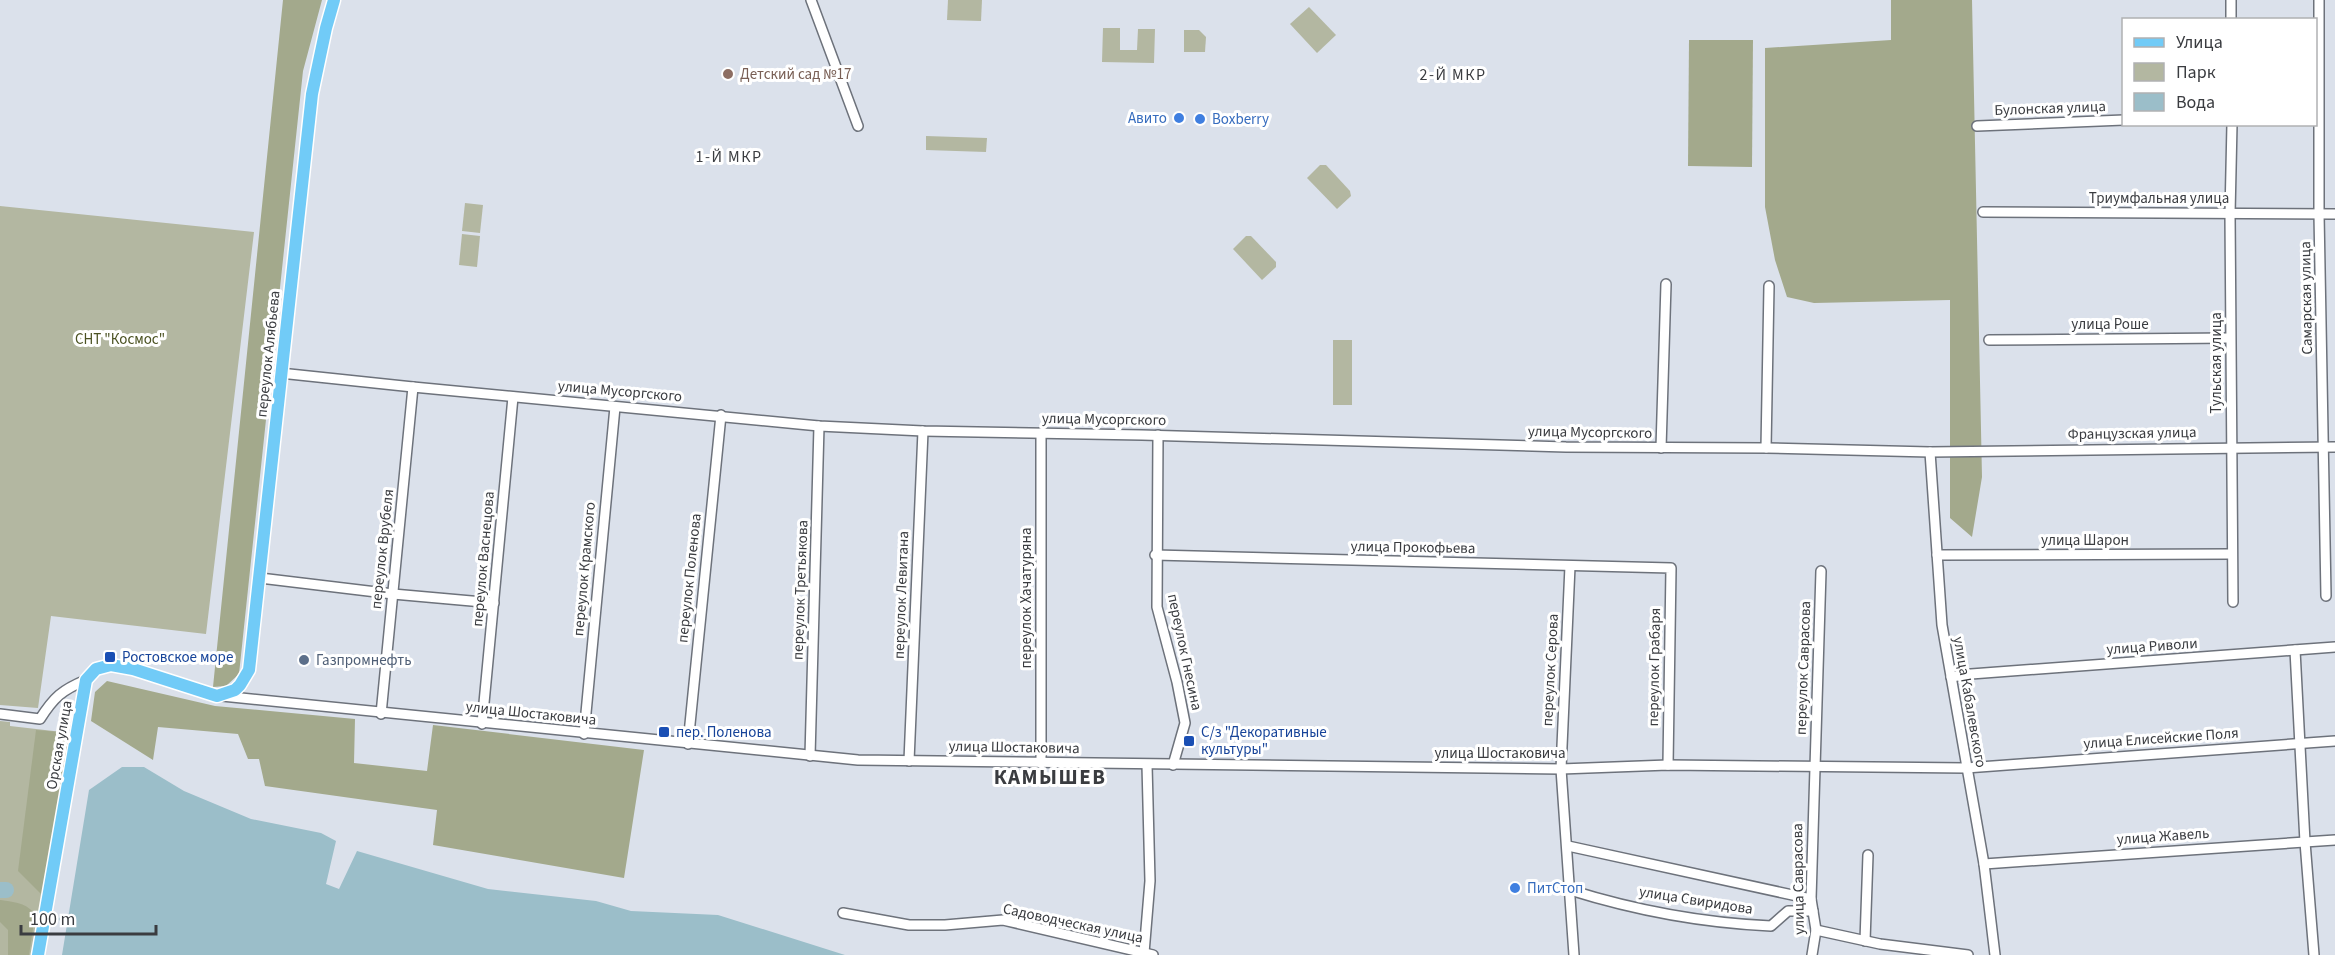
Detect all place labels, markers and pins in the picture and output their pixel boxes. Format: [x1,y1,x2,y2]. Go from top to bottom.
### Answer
place label: Детский сад №17 [740,64,851,85]
marker: Детский сад №17 [721,67,735,81]
place label: Авито [1128,108,1167,129]
place label: Boxberry [1212,109,1269,130]
marker: Авито [1172,111,1186,125]
marker: Boxberry [1193,112,1207,126]
place label: Ростовское море [122,647,233,668]
marker: Ростовское море [103,650,117,664]
place label: Газпромнефть [316,650,412,671]
marker: Газпромнефть [297,653,311,667]
place label: пер. Поленова [676,722,772,743]
place label: С/з "Декоративные культуры" [1201,722,1327,760]
marker: пер. Поленова [657,725,671,739]
marker: С/з "Декоративные культуры" [1182,734,1196,748]
place label: ПитСтоп [1527,878,1583,899]
marker: ПитСтоп [1508,881,1522,895]

